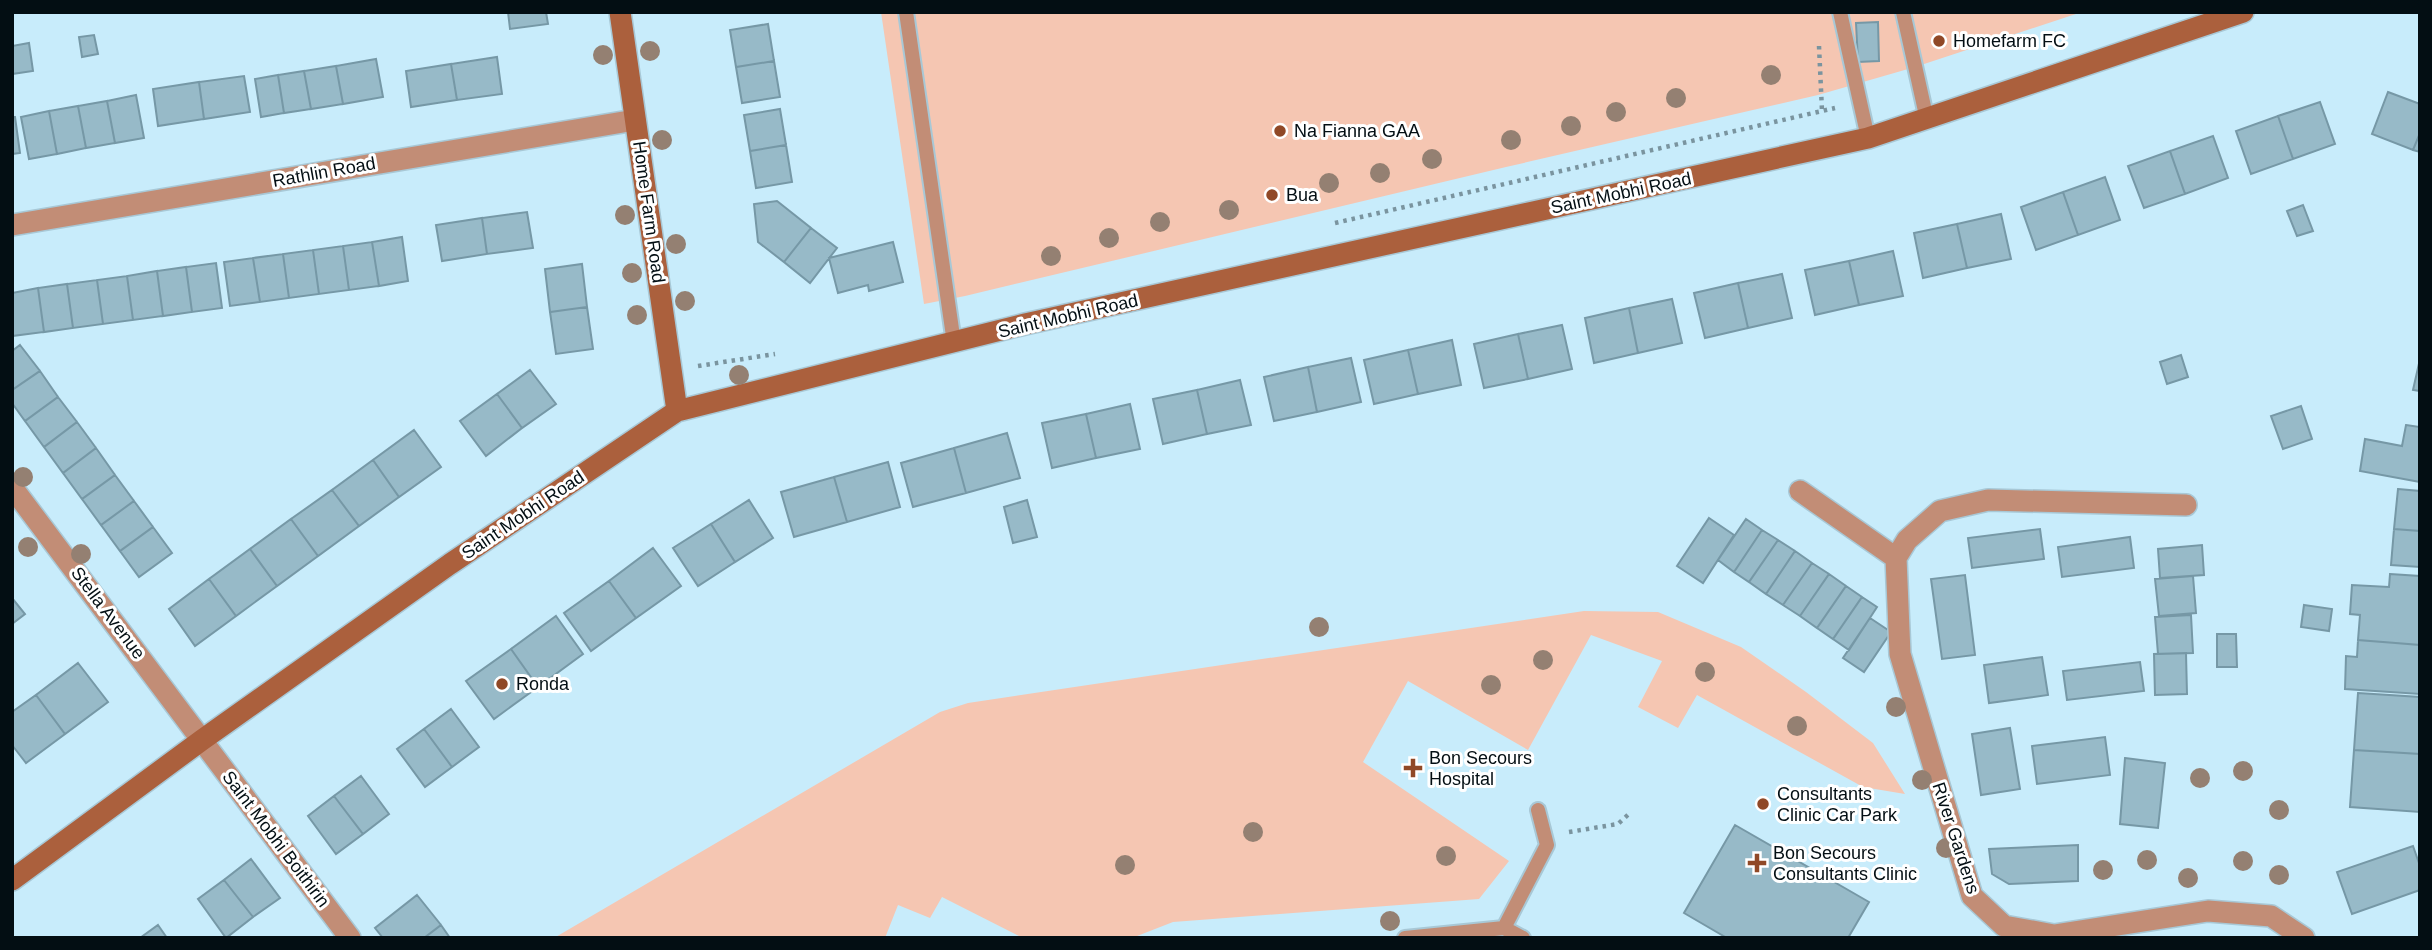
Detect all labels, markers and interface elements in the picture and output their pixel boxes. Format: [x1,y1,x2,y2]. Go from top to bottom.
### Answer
place label: Homefarm FC [1953,31,2066,51]
marker: Homefarm FC [1931,33,1947,49]
place label: Na Fianna GAA [1294,121,1420,141]
marker: Na Fianna GAA [1272,123,1288,139]
street label: Home Farm Road [629,140,669,284]
street label: Rathlin Road [271,153,377,191]
street label: Saint Mobhi Road [1549,168,1693,218]
place label: Bua [1286,185,1319,205]
marker: Bua [1264,187,1280,203]
street label: Saint Mobhi Road [996,290,1140,342]
street label: Saint Mobhi Road [458,467,588,563]
street label: Stella Avenue [67,563,149,663]
place label: Ronda [516,674,570,694]
marker: Ronda [494,676,510,692]
place label: Bon Secours Hospital [1429,748,1532,789]
marker: Bon Secours Hospital [1403,758,1423,778]
street label: Saint Mobhi Boithirin [218,767,334,911]
street label: River Gardens [1929,780,1983,896]
place label: Consultants Clinic Car Park [1777,784,1898,825]
marker: Consultants Clinic Car Park [1755,796,1771,812]
place label: Bon Secours Consultants Clinic [1773,843,1917,884]
marker: Bon Secours Consultants Clinic [1747,853,1767,873]

